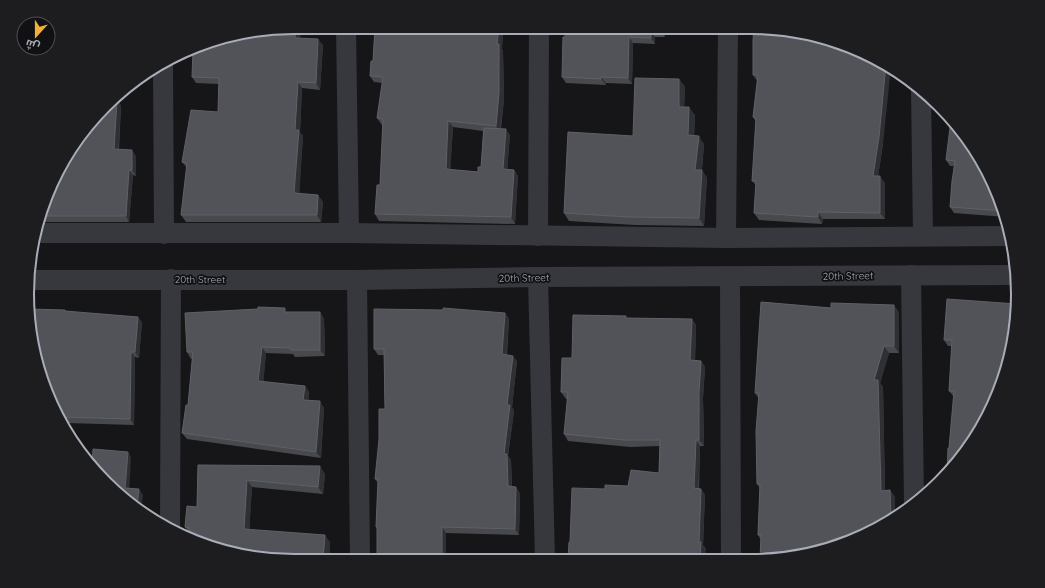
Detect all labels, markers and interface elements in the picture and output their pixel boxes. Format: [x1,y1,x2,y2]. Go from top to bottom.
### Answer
north arrow [16,16,56,56]
text: ش [23,36,42,54]
street label: 20th Street [823,269,874,283]
street label: 20th Street [499,271,550,285]
street label: 20th Street [175,273,226,286]

